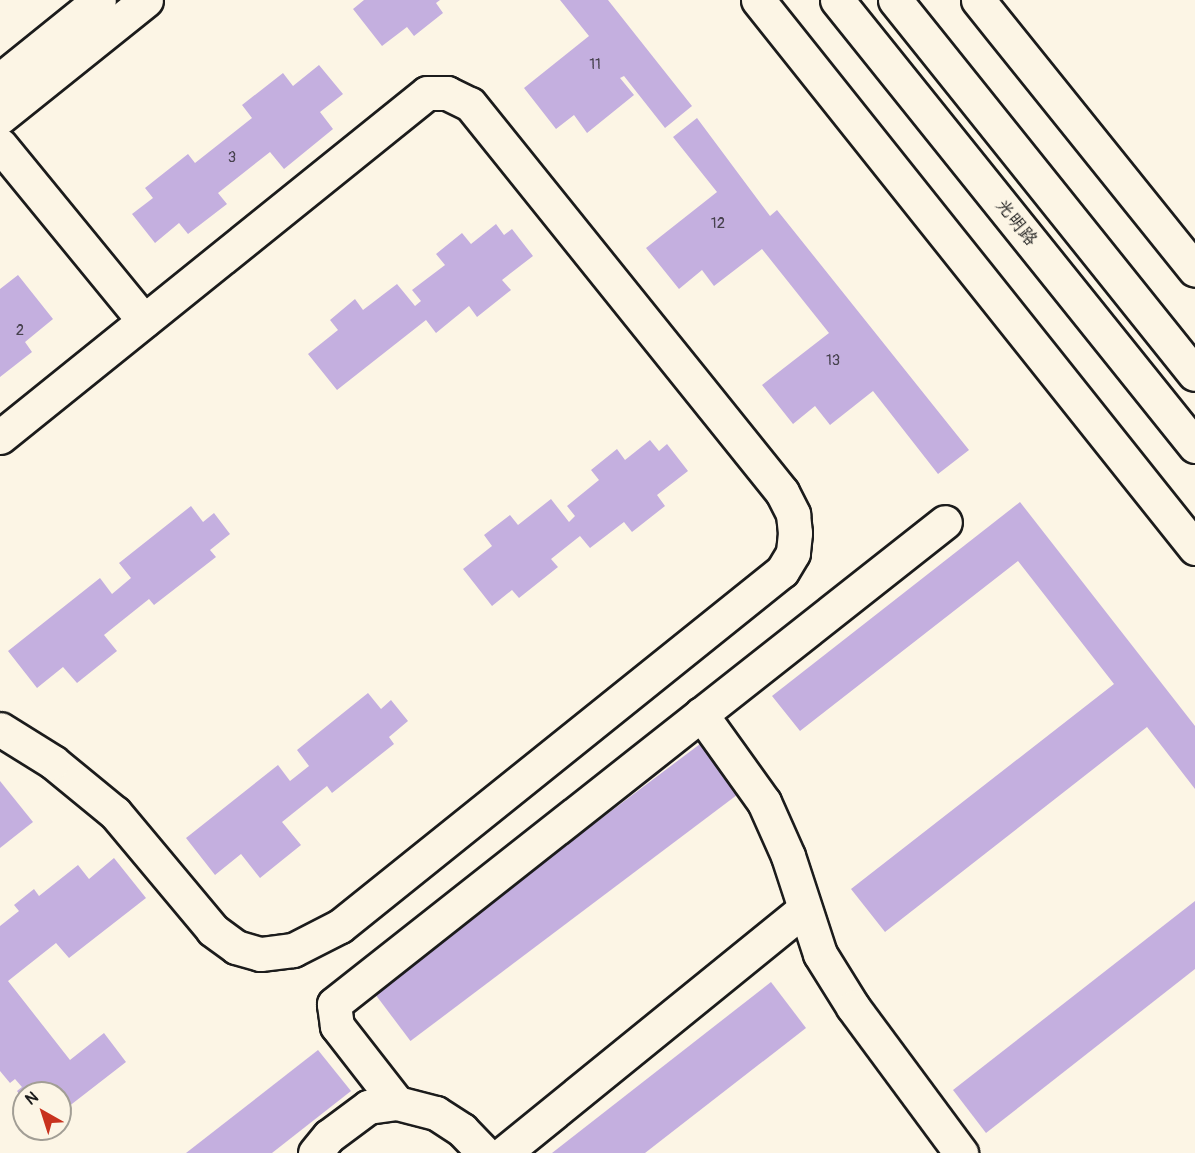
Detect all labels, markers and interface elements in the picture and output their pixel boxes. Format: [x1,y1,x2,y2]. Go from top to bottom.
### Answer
house number: 11 [589,56,601,74]
house number: 3 [228,149,236,167]
street label: 光明路 [991,195,1041,251]
house number: 12 [711,215,725,233]
house number: 2 [16,322,24,340]
house number: 13 [826,352,840,370]
north arrow [12,1081,72,1141]
text: N [21,1087,42,1110]

